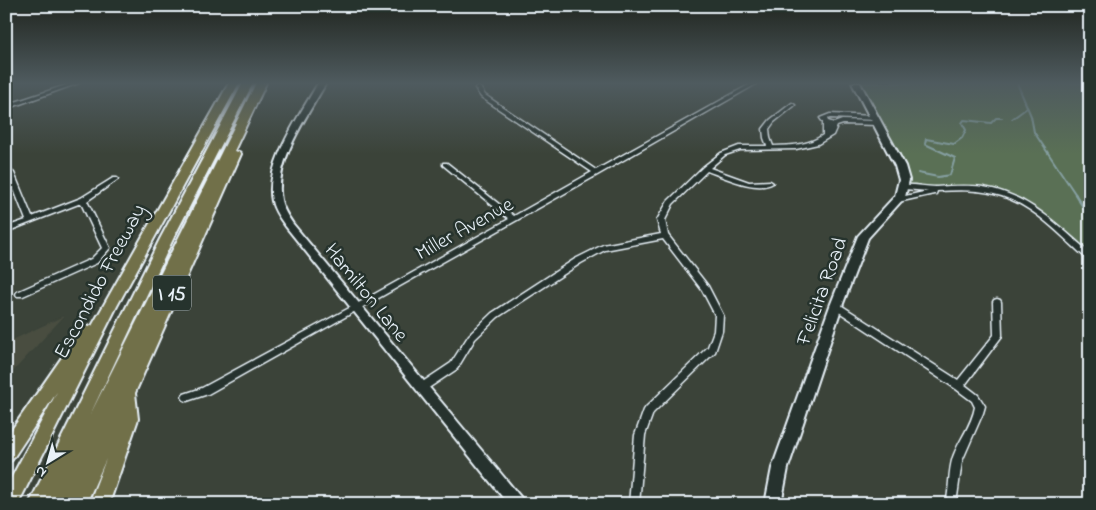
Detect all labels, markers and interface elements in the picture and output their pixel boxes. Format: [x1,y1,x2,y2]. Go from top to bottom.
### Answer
street label: Miller Avenue [411,190,520,269]
street label: Escondido Freeway [47,199,156,366]
street label: Felicita Road [789,233,856,351]
street label: Hamilton Lane [316,237,415,350]
road number: I 15 [153,276,191,310]
north arrow [22,438,72,488]
text: N [31,460,51,482]

